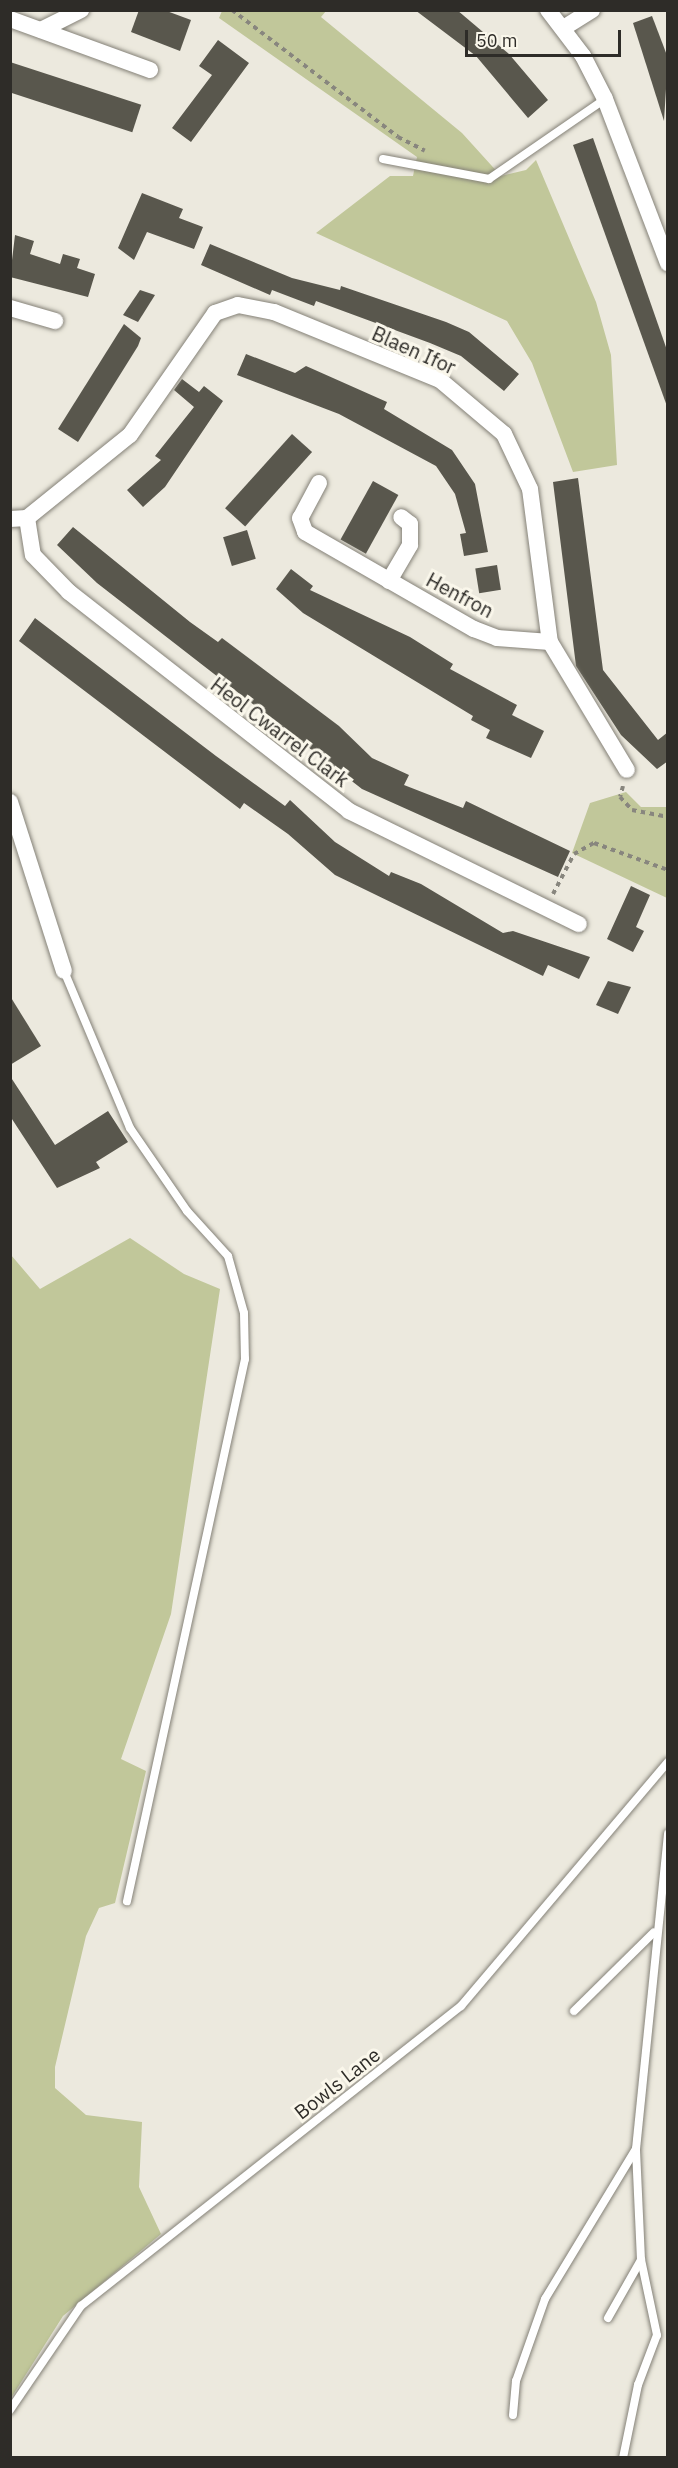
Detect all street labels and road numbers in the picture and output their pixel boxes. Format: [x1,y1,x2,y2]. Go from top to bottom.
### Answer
street label: Blaen Ifor [368,321,460,379]
street label: Henfron [422,567,498,623]
street label: Heol Cwarrel Clark [206,672,354,792]
street label: Bowls Lane [289,2042,385,2124]

